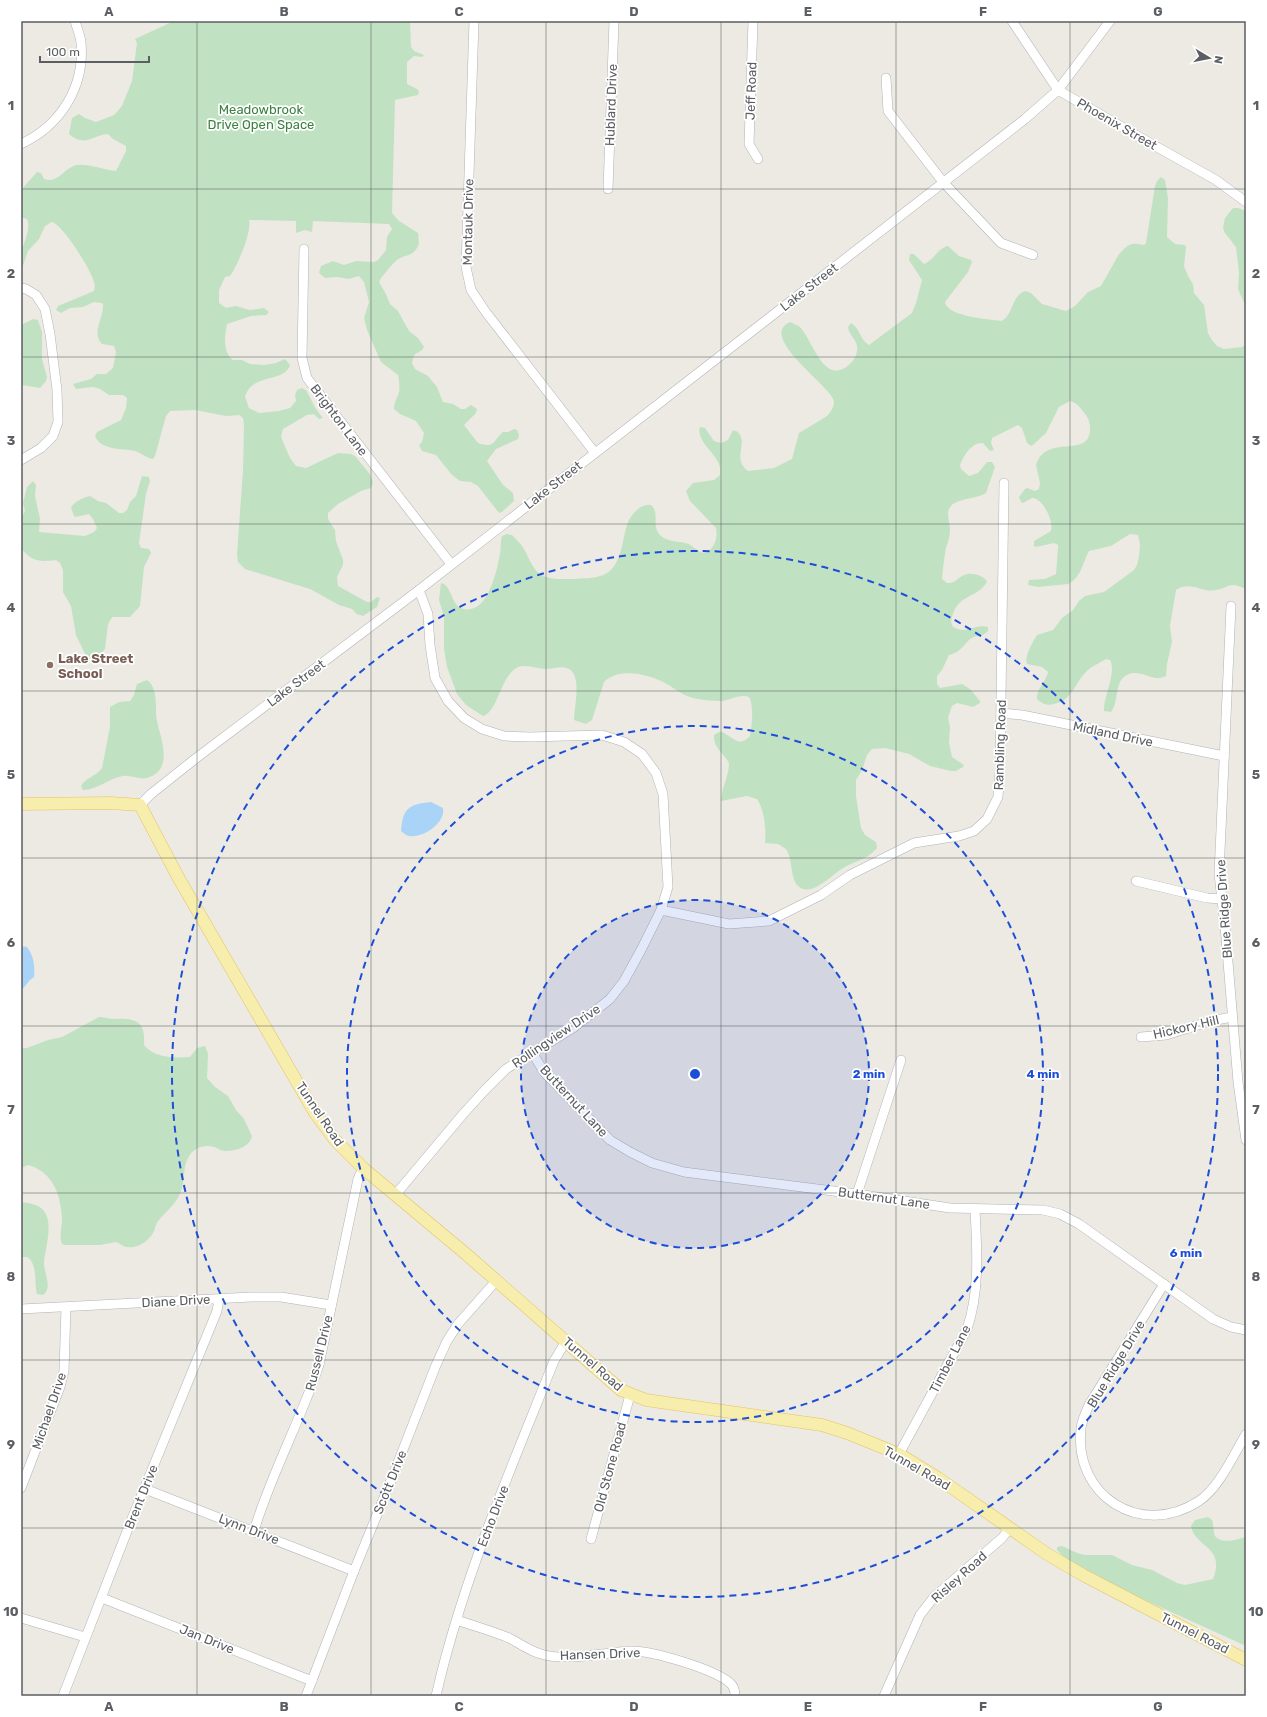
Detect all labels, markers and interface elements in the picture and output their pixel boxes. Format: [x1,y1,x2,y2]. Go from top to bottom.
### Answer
text: A [104,4,114,19]
text: B [279,4,289,19]
text: C [454,4,464,19]
text: D [629,4,639,19]
text: E [804,4,812,19]
text: F [979,4,987,19]
text: G [1153,4,1163,19]
scale bar [40,38,149,64]
north arrow [1189,38,1229,78]
text: 100 m [46,45,80,59]
text: N [1211,55,1225,65]
street label: Jeff Road [742,62,760,120]
street label: Hublard Drive [602,64,620,146]
street label: Phoenix Street [1074,95,1160,153]
text: 1 [8,98,14,113]
text: 1 [1253,98,1259,113]
park label: Meadowbrook Drive Open Space [208,102,314,132]
street label: Montauk Drive [460,179,476,265]
street label: Lake Street [777,260,841,314]
text: 2 [7,266,15,281]
text: 2 [1252,266,1260,281]
street label: Brighton Lane [306,381,371,459]
text: 3 [7,433,16,448]
text: 3 [1252,433,1261,448]
street label: Lake Street [521,458,585,512]
text: 4 [7,600,16,615]
text: 4 [1252,600,1261,615]
place label: Lake Street School [58,651,133,681]
street label: Lake Street [264,656,328,710]
marker: Lake Street School [45,660,55,670]
street label: Rambling Road [991,699,1010,791]
street label: Midland Drive [1072,718,1154,750]
text: 5 [7,767,15,782]
text: 5 [1252,767,1260,782]
street label: Blue Ridge Drive [1213,859,1236,959]
text: 6 [7,935,16,950]
text: 6 [1252,935,1261,950]
street label: Rollingview Drive [509,1001,603,1072]
street label: Hickory Hill [1152,1012,1220,1042]
street label: Butternut Lane [537,1062,611,1140]
centre of rings [688,1067,702,1081]
text: 2 min [853,1067,886,1081]
text: 4 min [1027,1067,1060,1081]
street label: Tunnel Road [293,1079,347,1149]
text: 7 [7,1102,15,1117]
text: 7 [1252,1102,1260,1117]
street label: Butternut Lane [837,1184,931,1212]
text: 6 min [1170,1246,1203,1260]
text: 8 [7,1269,16,1284]
text: 8 [1252,1269,1261,1284]
street label: Diane Drive [141,1292,211,1310]
street label: Russell Drive [302,1314,336,1392]
street label: Blue Ridge Drive [1084,1318,1149,1411]
street label: Timber Lane [926,1322,974,1396]
street label: Tunnel Road [560,1334,626,1394]
street label: Michael Drive [29,1370,69,1452]
street label: Old Stone Road [591,1420,629,1514]
text: 9 [7,1437,15,1452]
text: 9 [1252,1437,1260,1452]
street label: Tunnel Road [881,1443,953,1493]
street label: Scott Drive [370,1448,410,1516]
street label: Brent Drive [121,1463,161,1531]
street label: Echo Drive [474,1483,512,1549]
street label: Lynn Drive [217,1511,281,1547]
street label: Risley Road [928,1548,990,1606]
text: 10 [3,1604,19,1619]
text: 10 [1248,1604,1264,1619]
street label: Tunnel Road [1158,1609,1232,1657]
street label: Jan Drive [177,1621,237,1657]
street label: Hansen Drive [559,1645,641,1663]
text: A [104,1699,114,1714]
text: B [279,1699,289,1714]
text: C [454,1699,464,1714]
text: D [629,1699,639,1714]
text: E [804,1699,812,1714]
text: F [979,1699,987,1714]
text: G [1153,1699,1163,1714]

